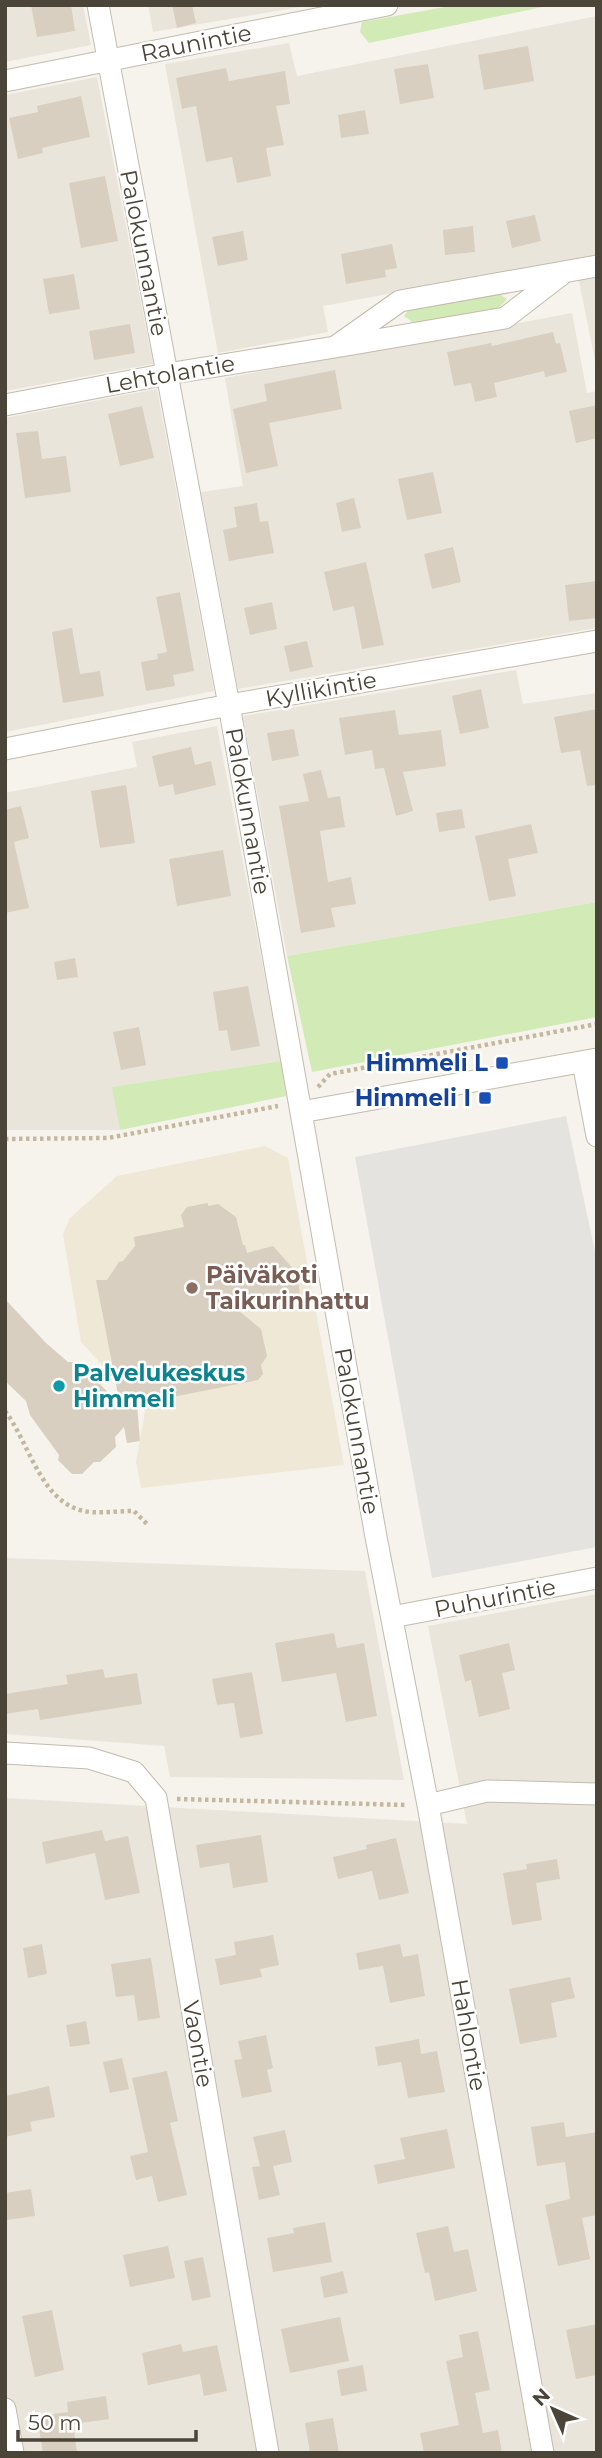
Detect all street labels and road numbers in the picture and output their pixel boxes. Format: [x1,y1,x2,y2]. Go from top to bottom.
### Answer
street label: Raunintie [138,19,254,67]
street label: Palokunnantie [114,167,174,339]
street label: Lehtolantie [103,349,237,399]
street label: Kyllikintie [263,665,379,713]
street label: Palokunnantie [220,725,276,897]
street label: Palokunnantie [329,1345,385,1517]
street label: Puhurintie [432,1573,558,1623]
street label: Hahlontie [445,1977,493,2093]
street label: Vaontie [177,1998,219,2090]

